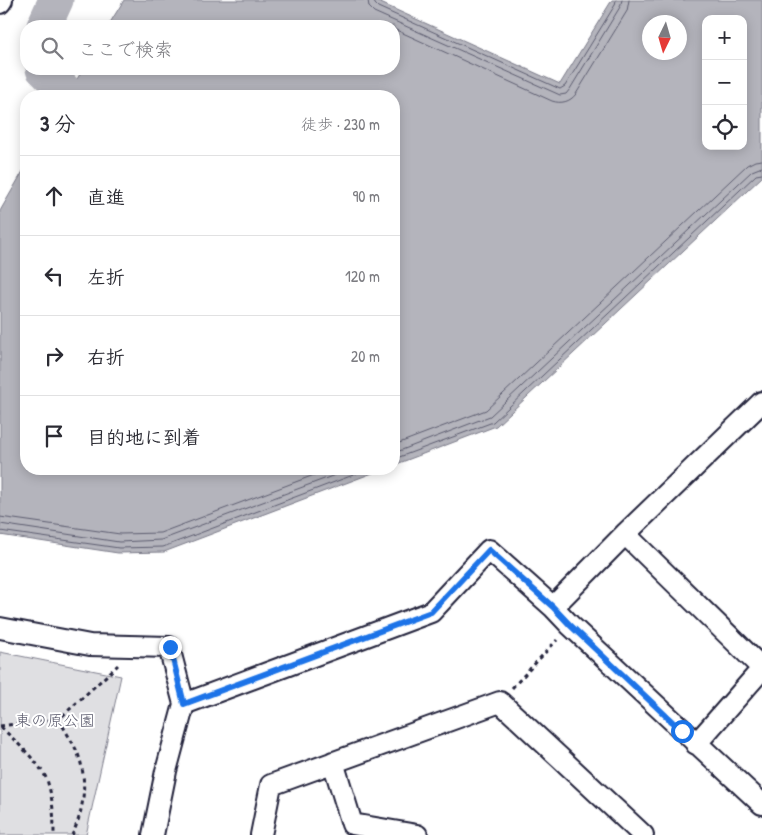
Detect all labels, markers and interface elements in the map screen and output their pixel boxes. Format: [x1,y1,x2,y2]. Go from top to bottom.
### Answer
north arrow [642,15,687,60]
map controls [702,15,747,150]
button: + [702,15,747,60]
search box [20,20,400,75]
icon: search [38,34,66,62]
text: ここで検索 [78,36,173,62]
button: − [702,60,747,105]
button: locate [702,105,747,150]
text: 3 分 [40,109,75,138]
text: 徒歩 · 230 m [301,113,380,135]
icon: ahead [40,182,68,210]
text: 直進 [87,184,125,210]
text: 90 m [352,185,380,207]
icon: left [40,262,68,290]
text: 左折 [87,264,125,290]
text: 120 m [345,265,380,287]
icon: right [40,342,68,370]
text: 右折 [87,344,125,370]
text: 20 m [351,345,380,367]
icon: arrive [40,422,68,450]
text: 目的地に到着 [87,424,201,450]
route end [159,636,182,659]
park label: 東の原公園 [15,709,95,731]
route start [671,720,694,743]

